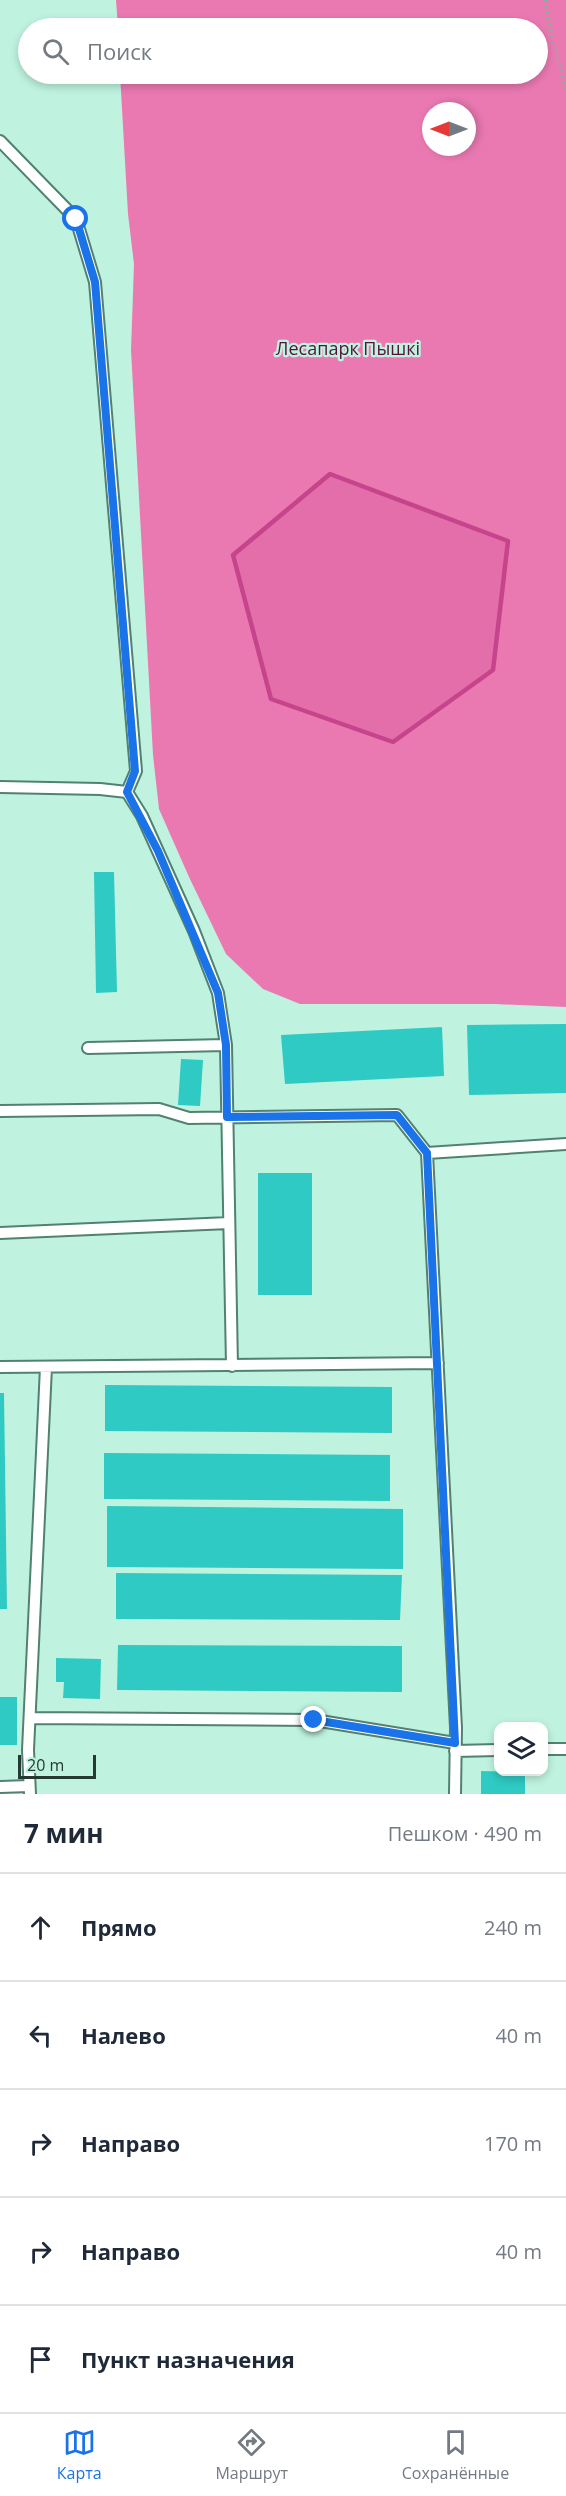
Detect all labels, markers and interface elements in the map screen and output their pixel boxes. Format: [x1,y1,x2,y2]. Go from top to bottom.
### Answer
search box [18,18,548,84]
icon: search [39,35,72,68]
text: Поиск [87,36,152,66]
north arrow [422,102,476,156]
route start [62,205,88,231]
park label: Лесапарк Пышкі [276,336,420,360]
route end [300,1706,326,1732]
map controls [494,1722,548,1776]
button: layers [494,1722,548,1776]
scale bar [18,1752,96,1780]
text: 20 m [27,1754,64,1776]
text: 7 мин [24,1815,104,1851]
text: Пешком · 490 m [388,1820,542,1847]
icon: ahead [24,1911,57,1944]
text: Прямо [81,1912,157,1942]
text: 240 m [484,1914,542,1941]
icon: left [24,2019,57,2052]
text: Налево [81,2020,166,2050]
text: 40 m [495,2022,542,2049]
icon: right [24,2127,57,2160]
text: Направо [81,2128,180,2158]
text: 170 m [484,2130,542,2157]
icon: right [24,2235,57,2268]
text: Направо [81,2236,180,2266]
text: 40 m [495,2238,542,2265]
icon: arrive [24,2343,57,2376]
text: Пункт назначения [81,2344,295,2374]
tab: Карта [57,2426,102,2484]
tab: Маршрут [215,2426,288,2484]
tab: Сохранённые [402,2426,509,2484]

